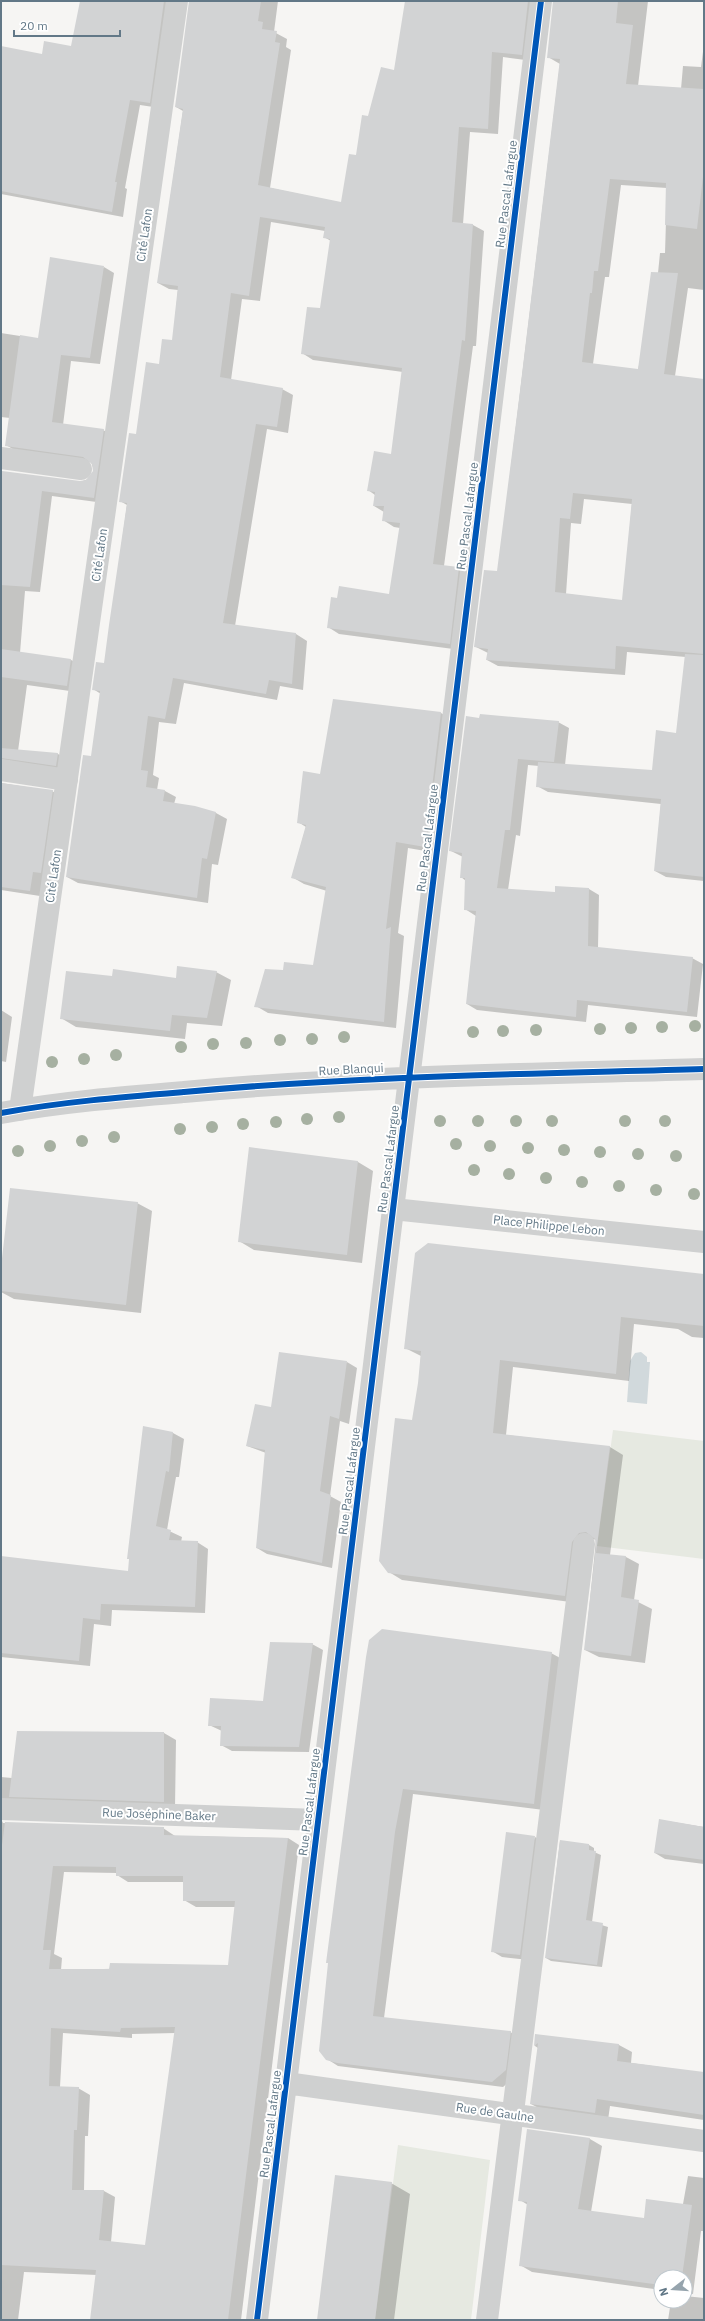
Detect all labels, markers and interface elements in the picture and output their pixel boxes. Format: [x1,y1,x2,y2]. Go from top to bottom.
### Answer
scale bar [14,12,120,38]
text: 20 m [20,18,48,33]
street label: Rue Pascal Lafargue [492,139,520,249]
street label: Cité Lafon [133,207,155,263]
street label: Rue Pascal Lafargue [453,461,481,571]
street label: Cité Lafon [88,527,110,583]
street label: Rue Pascal Lafargue [413,783,441,893]
street label: Cité Lafon [42,848,64,904]
street label: Rue Blanqui [318,1060,384,1078]
street label: Rue Pascal Lafargue [374,1104,402,1214]
street label: Place Philippe Lebon [493,1212,605,1238]
street label: Rue Pascal Lafargue [335,1426,363,1536]
street label: Rue Pascal Lafargue [295,1747,323,1857]
street label: Rue Joséphine Baker [102,1805,217,1823]
street label: Rue Pascal Lafargue [256,2069,284,2179]
street label: Rue de Gaulne [455,2099,535,2125]
north arrow [653,2269,693,2309]
text: N [656,2286,671,2298]

